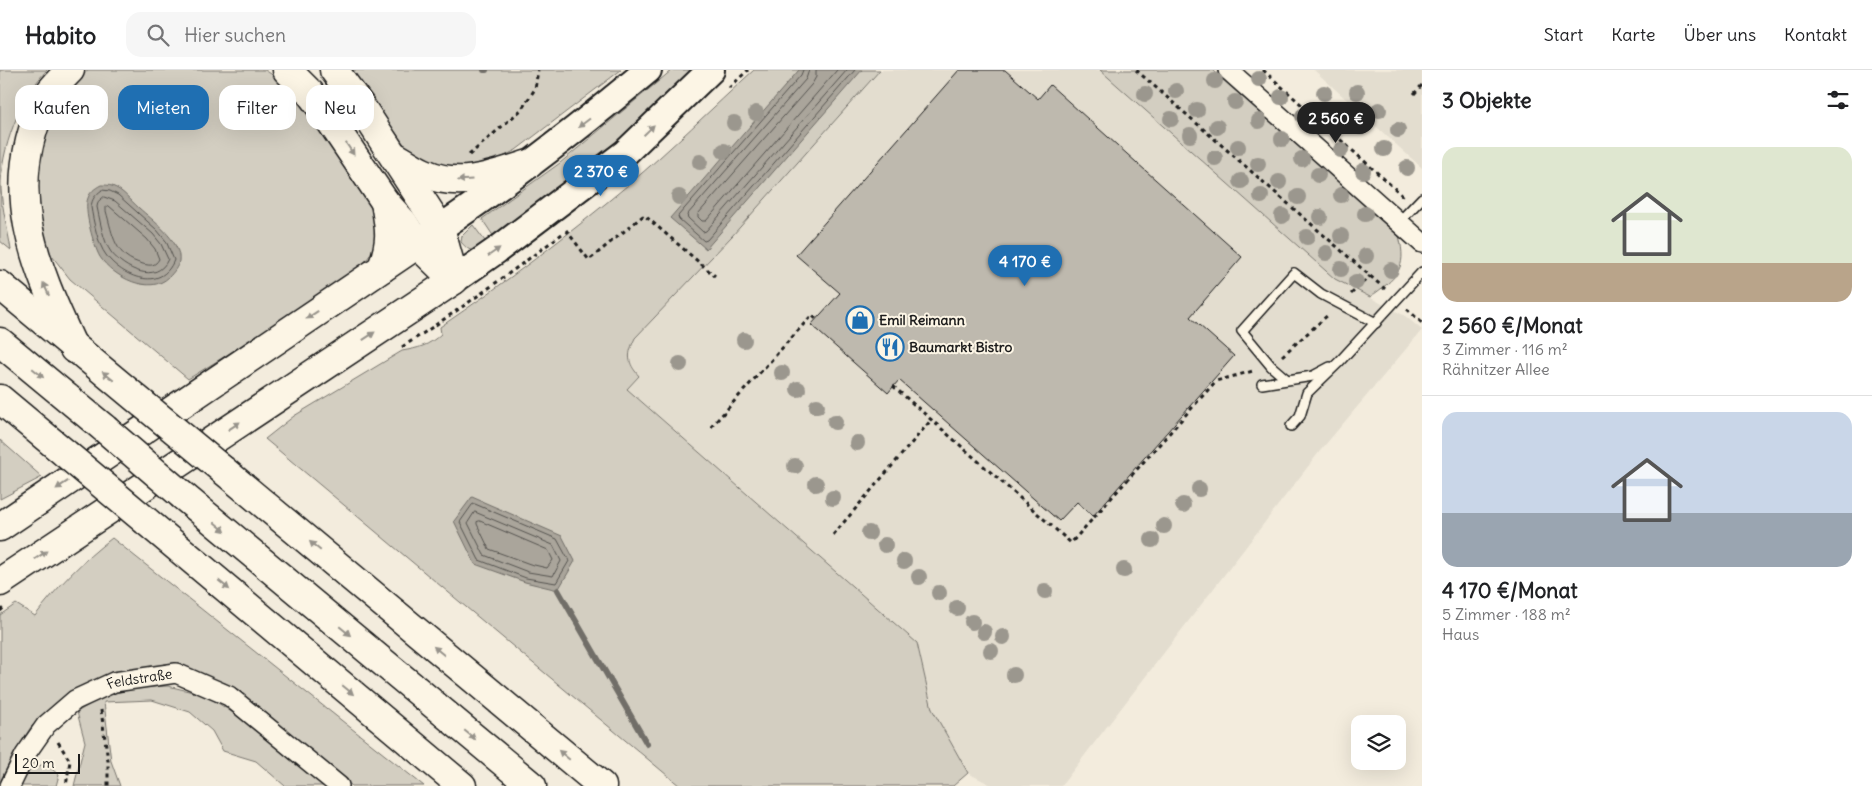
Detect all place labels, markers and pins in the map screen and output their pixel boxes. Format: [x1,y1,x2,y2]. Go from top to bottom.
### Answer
pin: 2 560 € [1290,102,1382,144]
pin: 2 370 € [555,154,647,197]
pin: 4 170 € [979,244,1071,287]
shop icon: Emil Reimann [845,305,875,335]
place label: Emil Reimann [879,311,965,329]
restaurant icon: Baumarkt Bistro [875,332,905,362]
place label: Baumarkt Bistro [909,338,1012,356]

